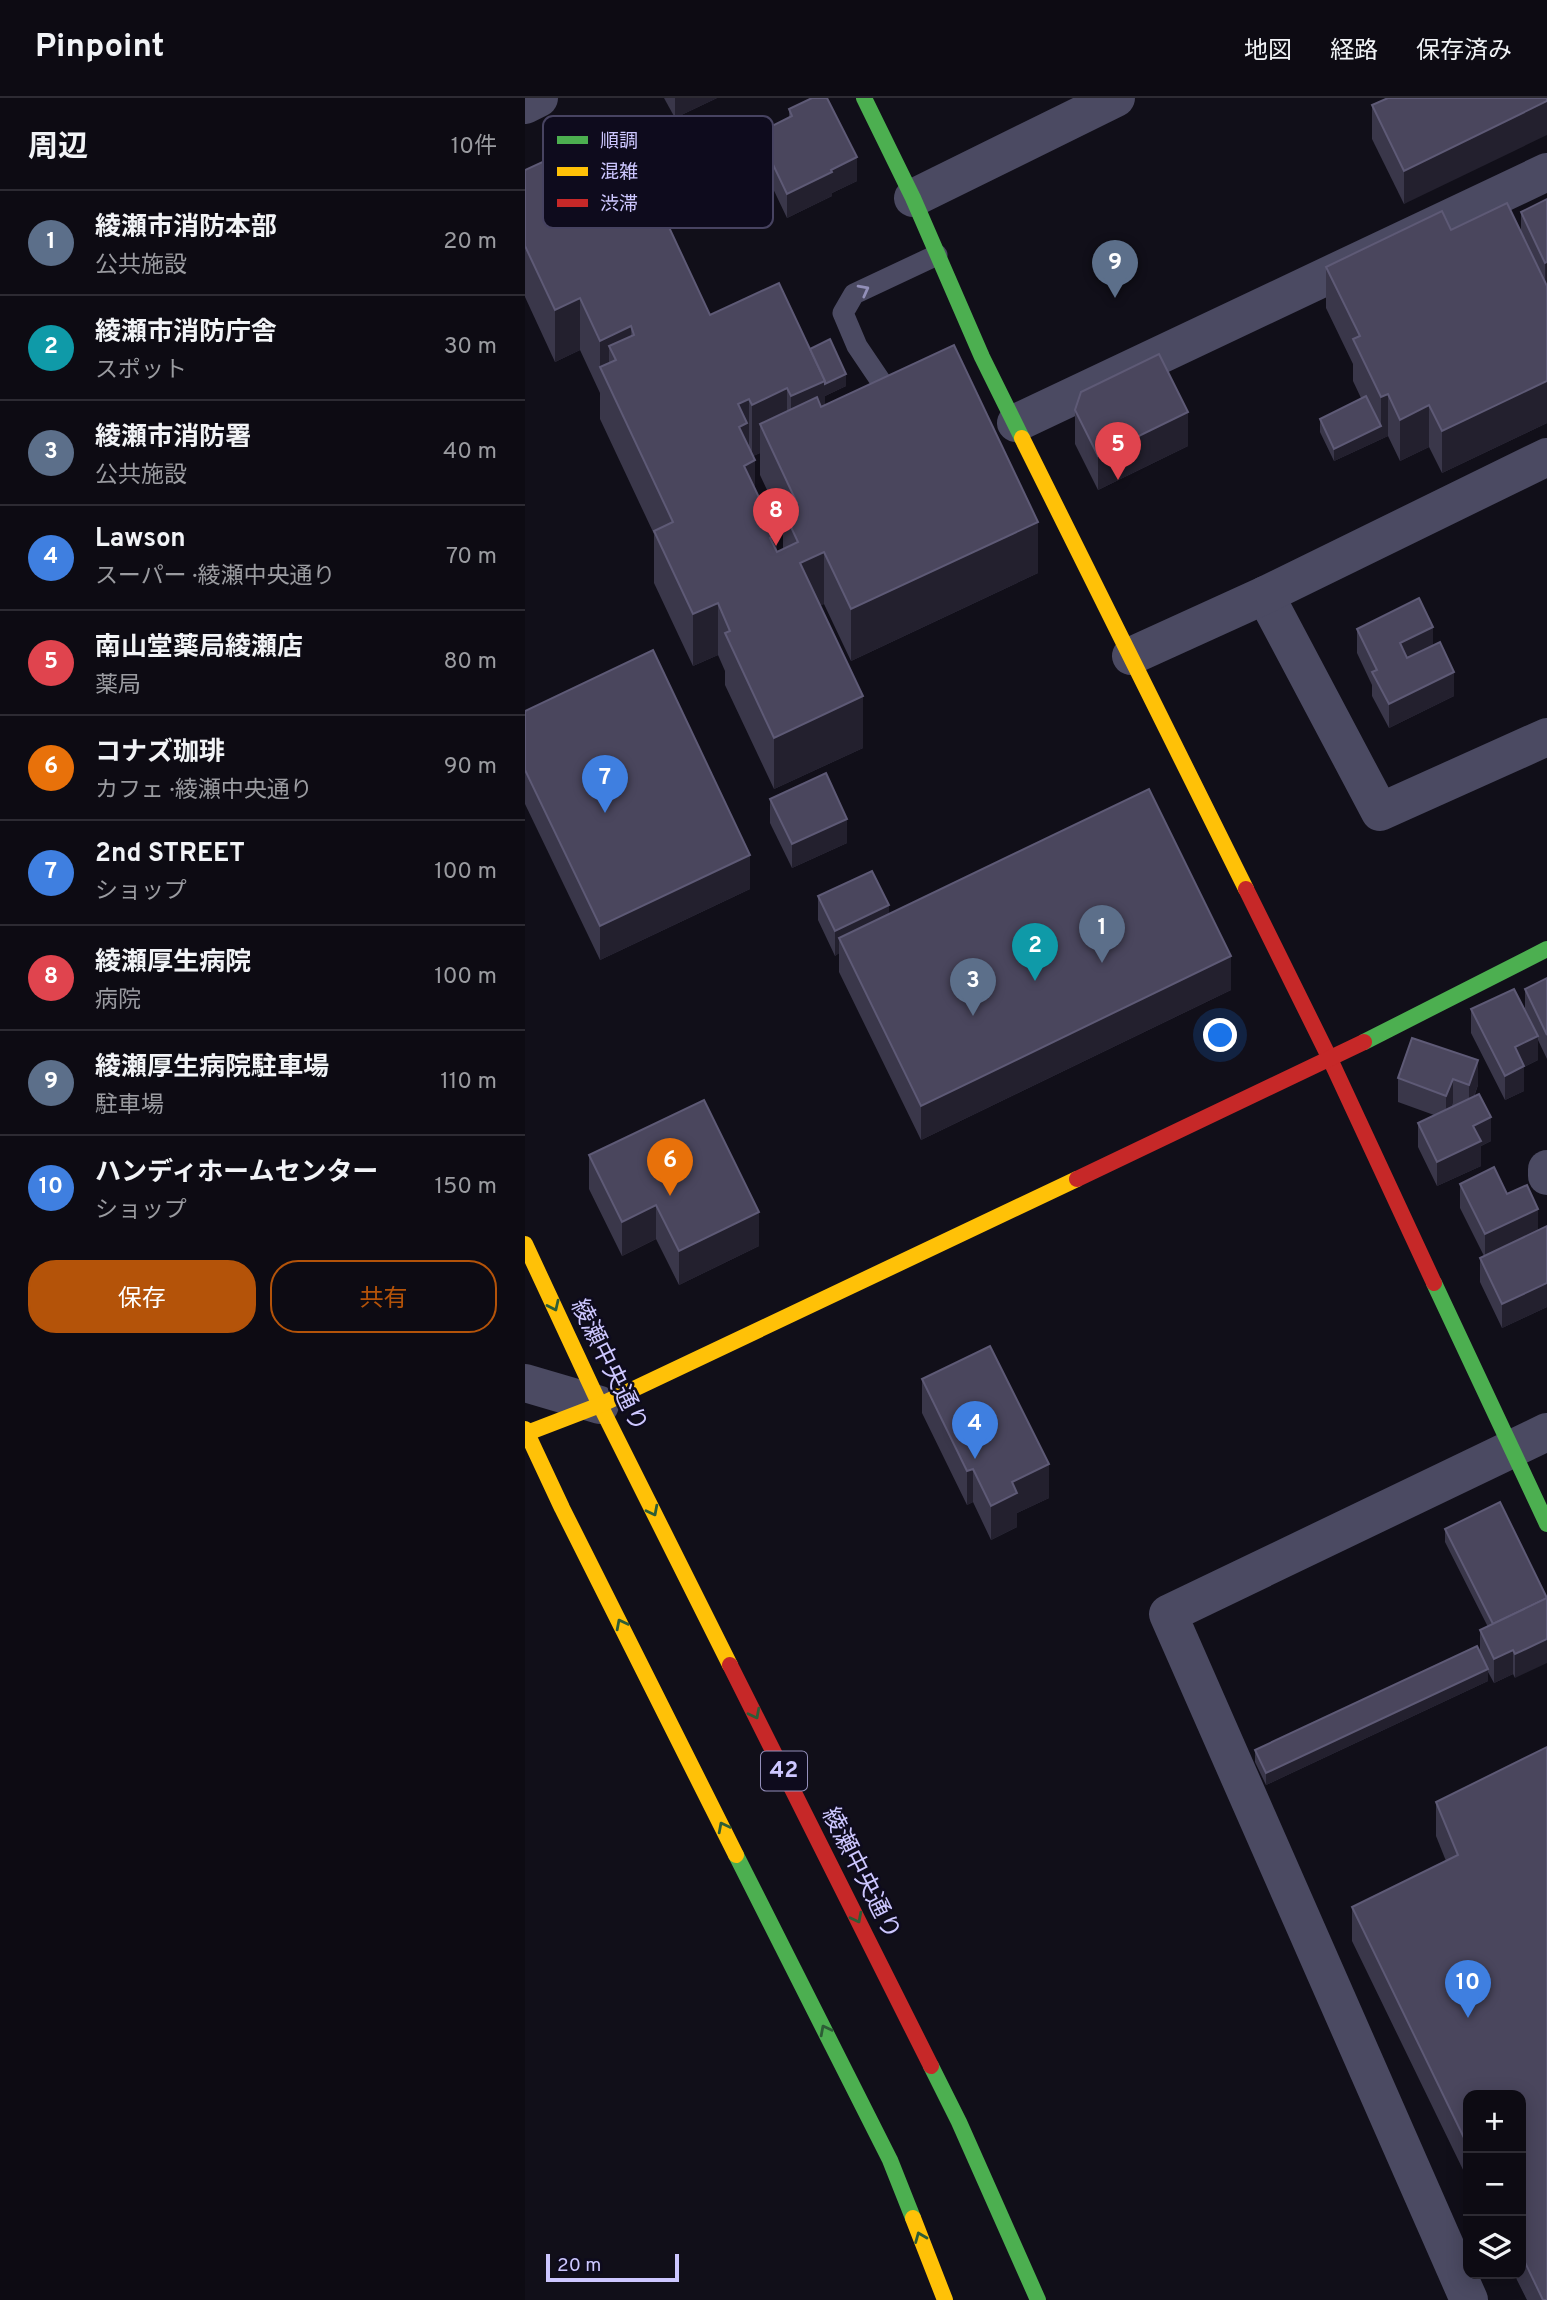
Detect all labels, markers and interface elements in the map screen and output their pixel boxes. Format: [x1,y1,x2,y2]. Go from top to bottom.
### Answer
text: Pinpoint [35,27,164,69]
text: 地図 [1244,37,1292,67]
text: 経路 [1330,37,1378,67]
text: 保存済み [1416,37,1512,67]
legend [543,116,773,228]
text: 周辺 [28,130,88,167]
text: 順調 [600,130,638,154]
text: 10件 [451,133,497,162]
text: 混雑 [600,161,638,185]
text: 渋滞 [600,193,638,217]
text: 綾瀬市消防本部 [95,212,277,245]
text: 1 [46,228,56,257]
text: 20 m [443,228,497,257]
pin: 9 [1092,240,1138,298]
text: 公共施設 [95,252,187,281]
one-way arrow [857,285,869,299]
text: 綾瀬市消防庁舎 [95,317,277,350]
text: 2 [44,333,58,362]
text: 30 m [444,333,497,362]
text: スポット [95,357,187,386]
text: 綾瀬市消防署 [95,422,251,455]
pin: 5 [1095,422,1141,480]
text: 3 [44,438,58,467]
text: 40 m [443,438,497,467]
text: 公共施設 [95,462,187,491]
pin: 8 [753,488,799,546]
text: Lawson [95,523,186,556]
text: 4 [44,543,58,572]
text: 70 m [446,543,497,572]
text: スーパー · 綾瀬中央通り [95,563,336,592]
text: 南山堂薬局綾瀬店 [95,632,303,665]
text: 5 [44,648,58,677]
text: 80 m [444,648,497,677]
text: 薬局 [95,672,141,701]
text: コナズ珈琲 [95,737,225,770]
text: 6 [44,753,58,782]
text: 90 m [444,753,497,782]
pin: 7 [582,755,628,813]
text: カフェ · 綾瀬中央通り [95,777,313,806]
text: 2nd STREET [95,838,245,871]
text: 7 [45,858,57,887]
text: 100 m [434,858,497,887]
text: ショップ [95,878,187,907]
pin: 1 [1079,905,1125,963]
pin: 2 [1012,923,1058,981]
text: 綾瀬厚生病院 [95,947,251,980]
pin: 3 [950,958,996,1016]
text: 8 [44,963,58,992]
text: 100 m [434,963,497,992]
text: 病院 [95,987,141,1016]
your location [1203,1018,1237,1052]
text: 綾瀬厚生病院駐車場 [95,1052,329,1085]
text: 9 [44,1068,58,1097]
text: 110 m [440,1068,497,1097]
text: 駐車場 [95,1092,164,1121]
pin: 6 [647,1138,693,1196]
text: ハンディホームセンター [95,1157,378,1190]
text: 10 [39,1173,63,1202]
text: 150 m [435,1173,497,1202]
text: ショップ [95,1197,187,1226]
button: 保存 [28,1260,256,1333]
button: 共有 [270,1260,497,1333]
street label: 綾瀬中央通り [563,1295,653,1437]
one-way arrow [546,1299,560,1311]
pin: 4 [952,1401,998,1459]
one-way arrow [645,1504,659,1516]
one-way arrow [615,1619,629,1631]
one-way arrow [747,1707,761,1719]
road number: 42 [761,1752,807,1790]
street label: 綾瀬中央通り [814,1803,906,1945]
one-way arrow [717,1822,731,1834]
one-way arrow [848,1911,862,1923]
pin: 10 [1445,1960,1491,2018]
one-way arrow [819,2025,833,2037]
map controls [1463,2090,1526,2279]
button: + [1463,2090,1526,2153]
button: − [1463,2153,1526,2216]
button: layers [1463,2216,1526,2279]
one-way arrow [915,2231,929,2243]
scale bar [546,2251,679,2283]
text: 20 m [557,2254,601,2278]

